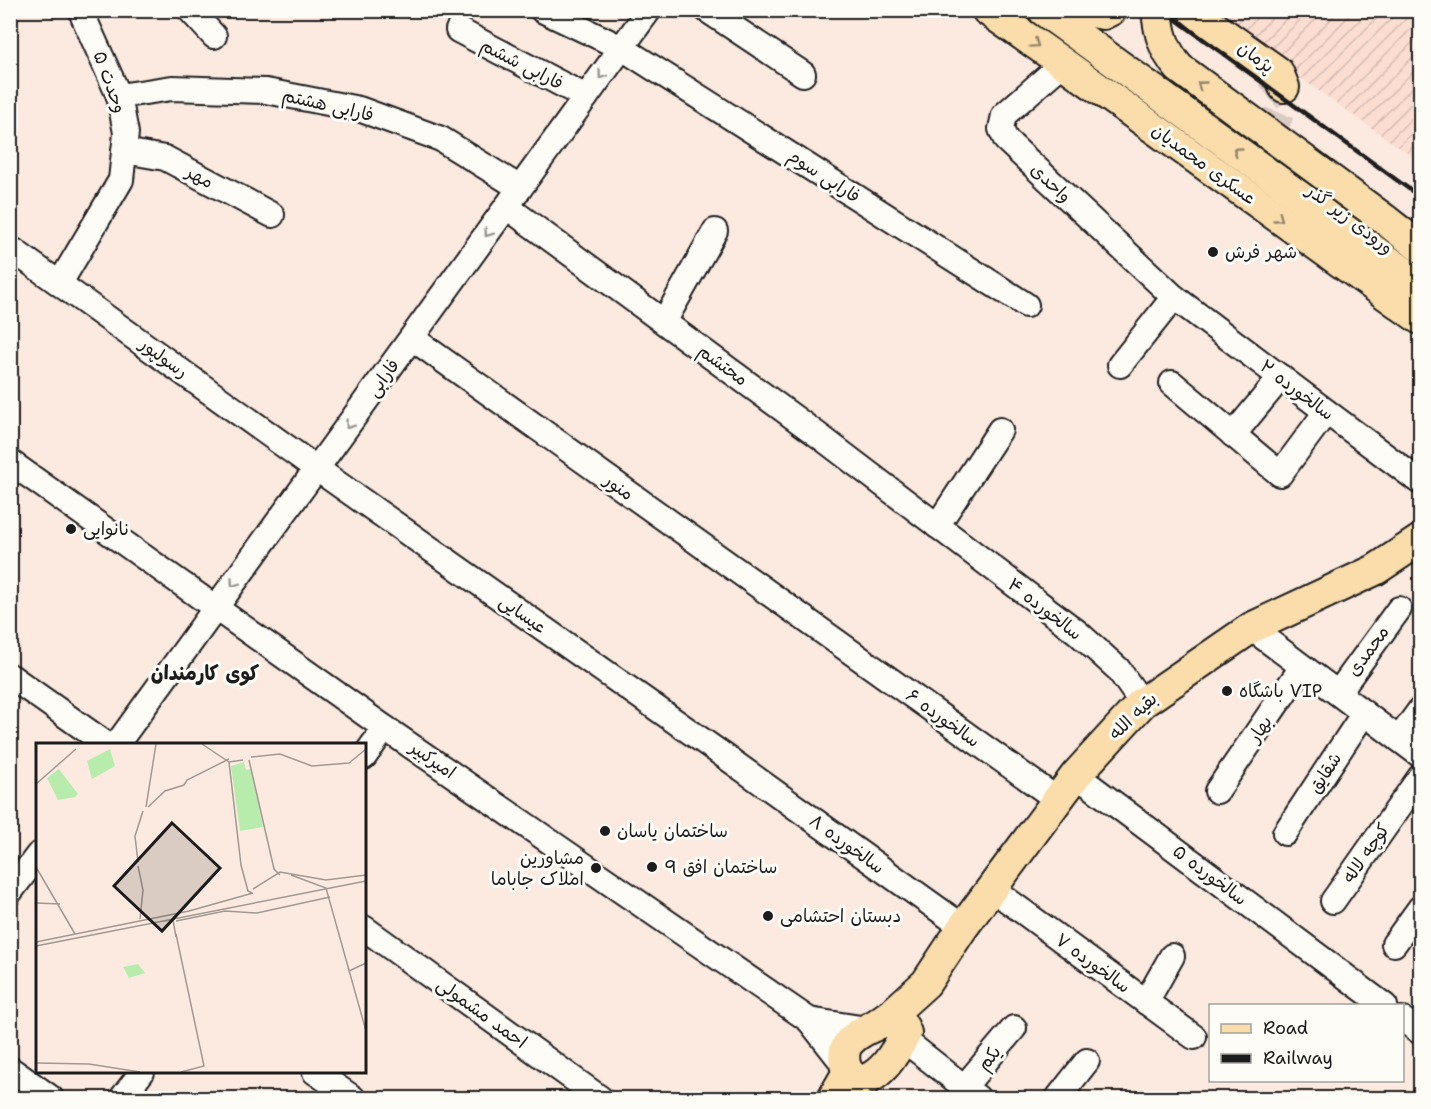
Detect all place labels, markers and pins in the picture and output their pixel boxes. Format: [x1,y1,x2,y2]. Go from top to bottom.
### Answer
place label: شهر فرش [1225,240,1297,264]
marker: شهر فرش [1206,245,1220,259]
place label: نانوایی [83,517,130,541]
marker: نانوایی [64,522,78,536]
place label: باشگاه VIP [1239,679,1322,703]
marker: باشگاه VIP [1220,684,1234,698]
place label: ساختمان یاسان [617,819,728,843]
marker: ساختمان یاسان [598,824,612,838]
place label: مشاورین املاک جاباما [491,846,584,891]
place label: ساختمان افق 9 [664,855,777,879]
marker: ساختمان افق 9 [645,860,659,874]
marker: مشاورین املاک جاباما [589,861,603,875]
place label: دبستان احتشامی [780,904,901,928]
marker: دبستان احتشامی [761,909,775,923]

